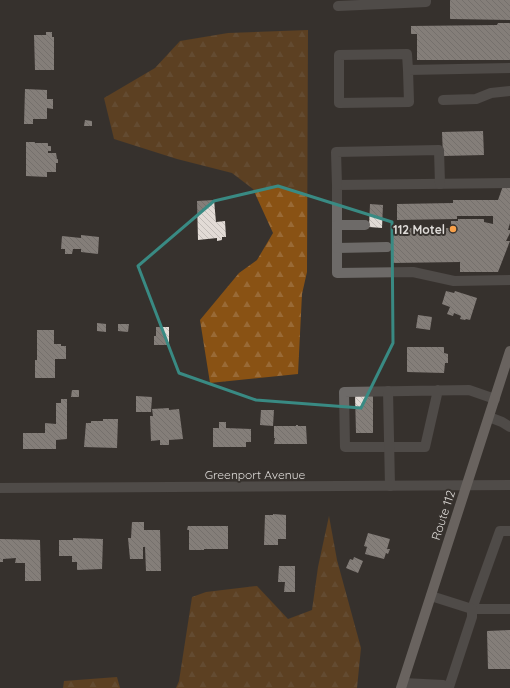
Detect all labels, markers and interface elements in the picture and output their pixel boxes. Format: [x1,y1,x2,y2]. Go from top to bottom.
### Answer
place label: 112 Motel [393,222,445,237]
marker: 112 Motel [448,224,458,234]
street label: Greenport Avenue [205,467,306,482]
street label: Route 112 [428,488,458,542]

